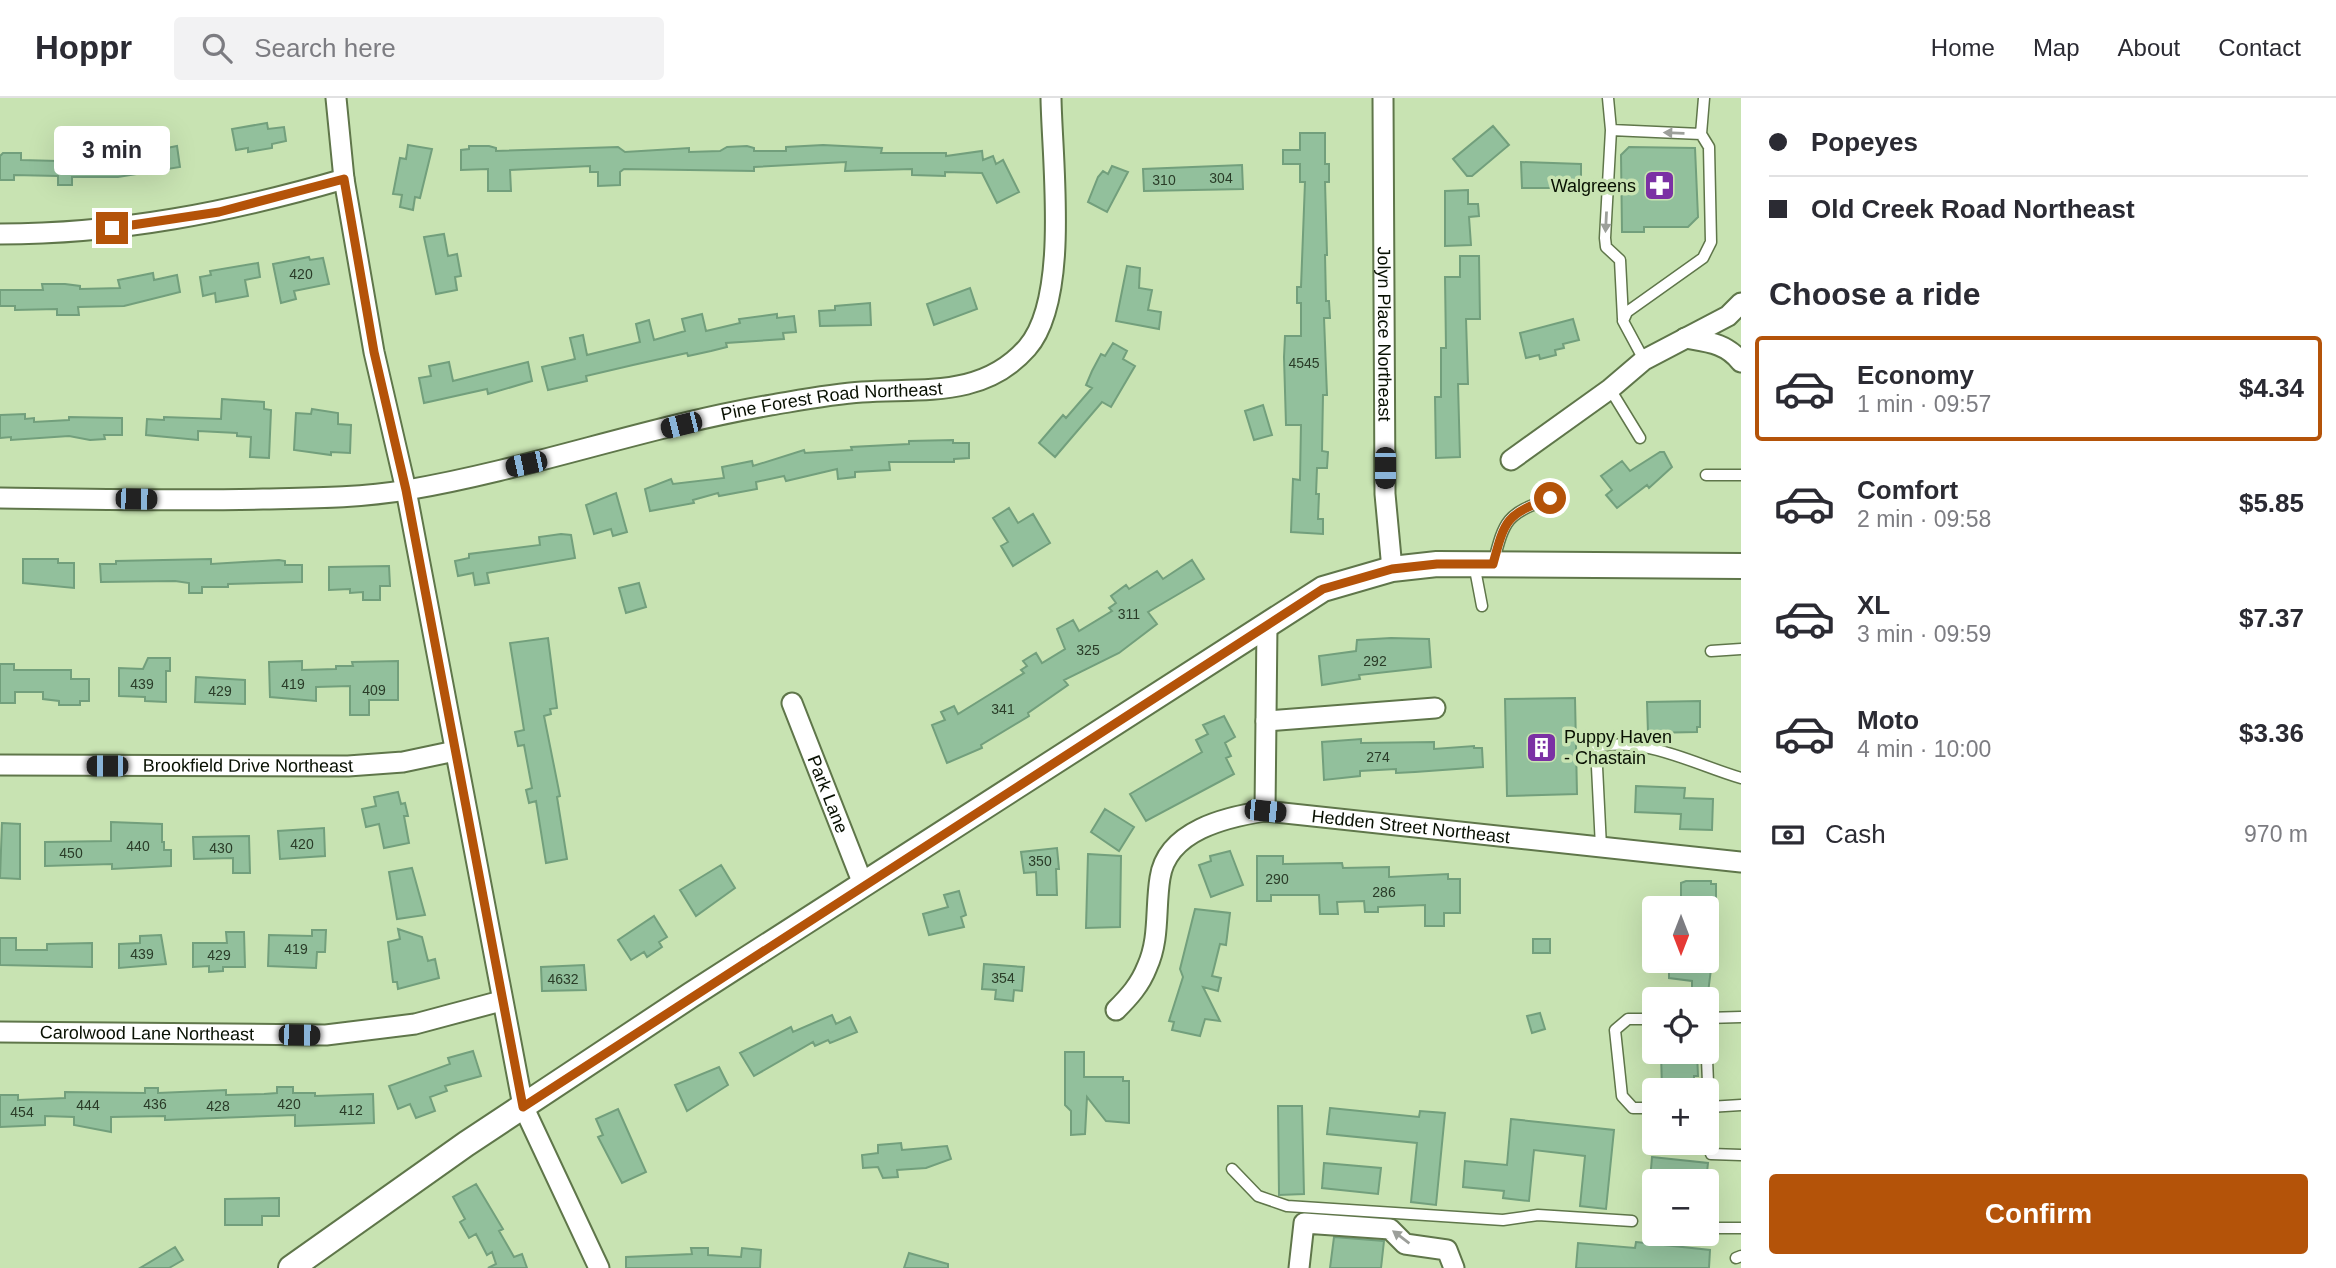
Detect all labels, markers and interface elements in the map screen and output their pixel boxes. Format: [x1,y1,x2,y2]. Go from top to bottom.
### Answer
search box [174,17,664,80]
text: Hoppr [35,29,132,66]
icon: search [198,29,236,67]
text: Search here [254,33,396,63]
text: Home [1931,34,1995,61]
text: Map [2033,34,2080,61]
text: About [2118,34,2180,61]
text: Contact [2218,34,2301,61]
callout: 3 min [54,127,170,176]
one-way arrow [1662,127,1684,138]
text: Popeyes [1811,127,1918,157]
text: 3 min [82,137,142,163]
pharmacy icon: Walgreens [1642,169,1676,203]
house number: 304 [1209,170,1233,186]
house number: 310 [1152,172,1176,188]
place label: Walgreens [1551,176,1636,196]
text: Old Creek Road Northeast [1811,194,2135,224]
route end [96,212,128,244]
one-way arrow [1600,212,1611,234]
street label: Jolyn Place Northeast [1374,246,1395,422]
house number: 420 [289,266,313,282]
text: Choose a ride [1769,276,1981,312]
house number: 4545 [1288,355,1320,371]
icon: car [1773,357,1836,420]
text: Economy [1857,360,1974,390]
text: $4.34 [2239,373,2304,403]
street label: Pine Forest Road Northeast [719,378,943,424]
text: 1 min · 09:57 [1857,391,1991,417]
car [659,410,704,440]
car [1375,447,1396,489]
car [504,449,549,479]
icon: car [1773,472,1836,535]
text: Comfort [1857,475,1958,505]
route start [1534,482,1566,514]
car [115,488,158,510]
text: $5.85 [2239,488,2304,518]
text: 2 min · 09:58 [1857,506,1991,532]
icon: car [1773,587,1836,650]
text: XL [1857,590,1890,620]
text: $7.37 [2239,603,2304,633]
house number: 311 [1118,606,1140,622]
text: 3 min · 09:59 [1857,621,1991,647]
house number: 325 [1076,642,1100,658]
house number: 292 [1363,653,1387,669]
house number: 439 [130,676,154,692]
house number: 419 [281,676,305,692]
house number: 409 [362,682,386,698]
house number: 429 [208,683,232,699]
house number: 341 [991,701,1015,717]
icon: car [1773,702,1836,765]
text: Moto [1857,705,1919,735]
text: $3.36 [2239,718,2304,748]
place label: Puppy Haven - Chastain [1564,727,1672,768]
building icon: Puppy Haven - Chastain [1524,730,1558,764]
text: 4 min · 10:00 [1857,736,1991,762]
house number: 274 [1366,749,1390,765]
street label: Park Lane [803,752,852,836]
street label: Brookfield Drive Northeast [143,755,354,776]
car [87,756,129,777]
car [1244,798,1287,824]
street label: Hedden Street Northeast [1311,806,1511,847]
icon: cash [1769,816,1807,854]
text: Cash [1825,819,1886,849]
text: 970 m [2244,821,2308,847]
house number: 420 [290,836,314,852]
house number: 440 [126,838,150,854]
house number: 430 [209,840,233,856]
house number: 450 [59,845,83,861]
house number: 350 [1028,853,1052,869]
house number: 290 [1265,871,1289,887]
house number: 286 [1372,884,1396,900]
north arrow [1642,896,1718,973]
map controls [1642,896,1719,1246]
house number: 419 [284,941,308,957]
house number: 439 [130,946,154,962]
house number: 429 [207,947,231,963]
house number: 354 [991,970,1015,986]
house number: 4632 [547,971,579,987]
button: locate [1642,987,1719,1064]
street label: Carolwood Lane Northeast [40,1022,254,1044]
car [278,1024,321,1046]
button: + [1642,1078,1719,1155]
house number: 436 [143,1096,167,1112]
house number: 420 [277,1096,301,1112]
house number: 444 [76,1097,100,1113]
house number: 428 [206,1098,230,1114]
house number: 412 [339,1102,363,1118]
house number: 454 [10,1104,34,1120]
button: − [1642,1169,1719,1246]
button: Confirm [1769,1174,2308,1254]
one-way arrow [1393,1230,1411,1245]

